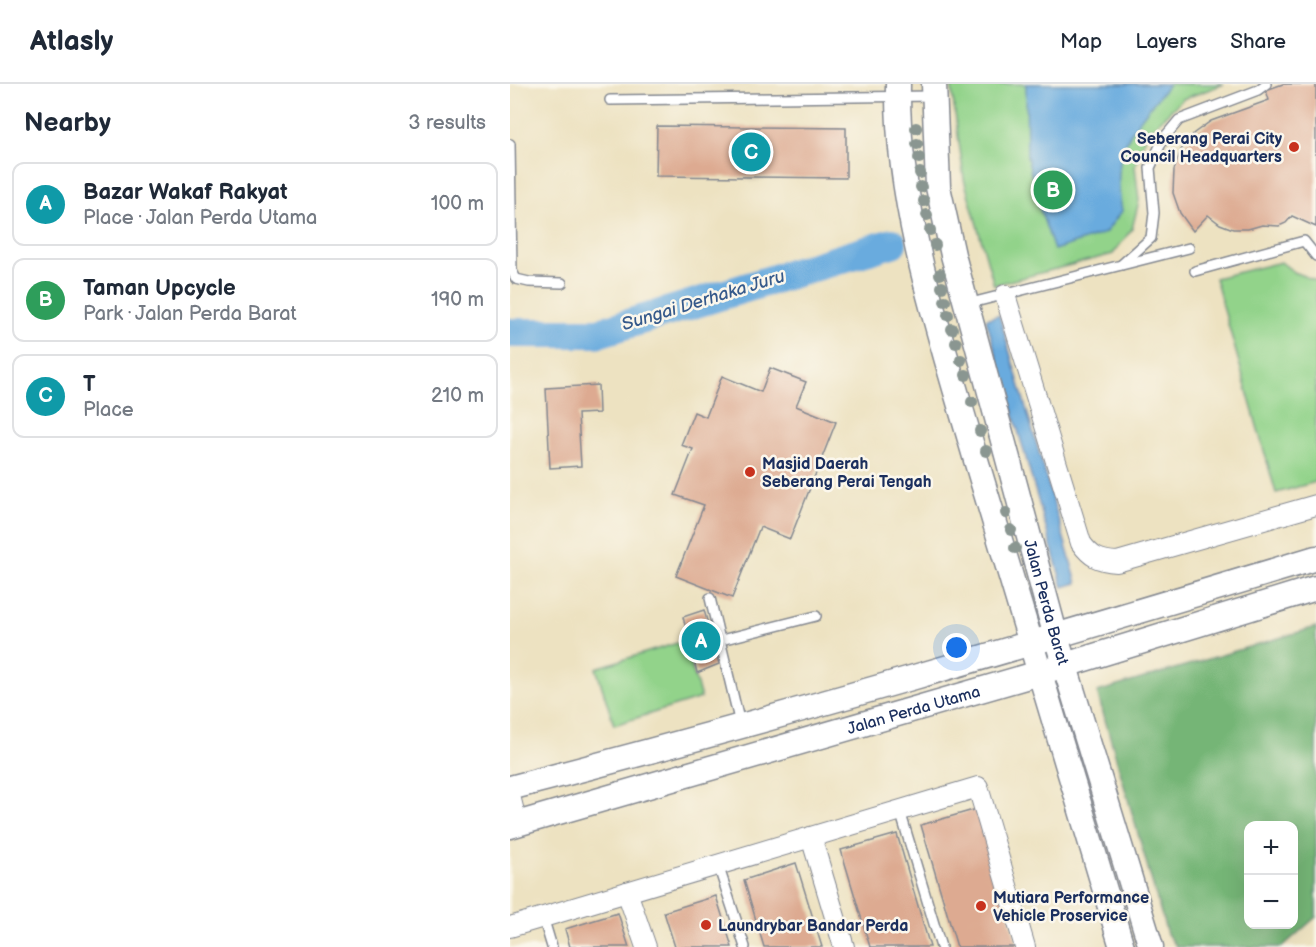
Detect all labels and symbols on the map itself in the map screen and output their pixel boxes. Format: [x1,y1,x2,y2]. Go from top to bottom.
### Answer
pin: C [732,130,770,174]
place label: Seberang Perai City Council Headquarters [1120,130,1283,167]
marker: Seberang Perai City Council Headquarters [1287,140,1301,154]
pin: B [1034,168,1072,212]
water label: Sungai Derhaka Juru [619,266,787,335]
place label: Masjid Daerah Seberang Perai Tengah [762,455,931,492]
marker: Masjid Daerah Seberang Perai Tengah [743,465,757,479]
street label: Jalan Perda Barat [1019,537,1072,667]
pin: A [682,618,720,664]
your location [942,633,971,662]
street label: Jalan Perda Utama [845,683,983,739]
place label: Mutiara Performance Vehicle Proservice [993,889,1149,926]
marker: Mutiara Performance Vehicle Proservice [974,899,988,913]
place label: Laundrybar Bandar Perda [718,917,908,936]
marker: Laundrybar Bandar Perda [699,918,713,932]

